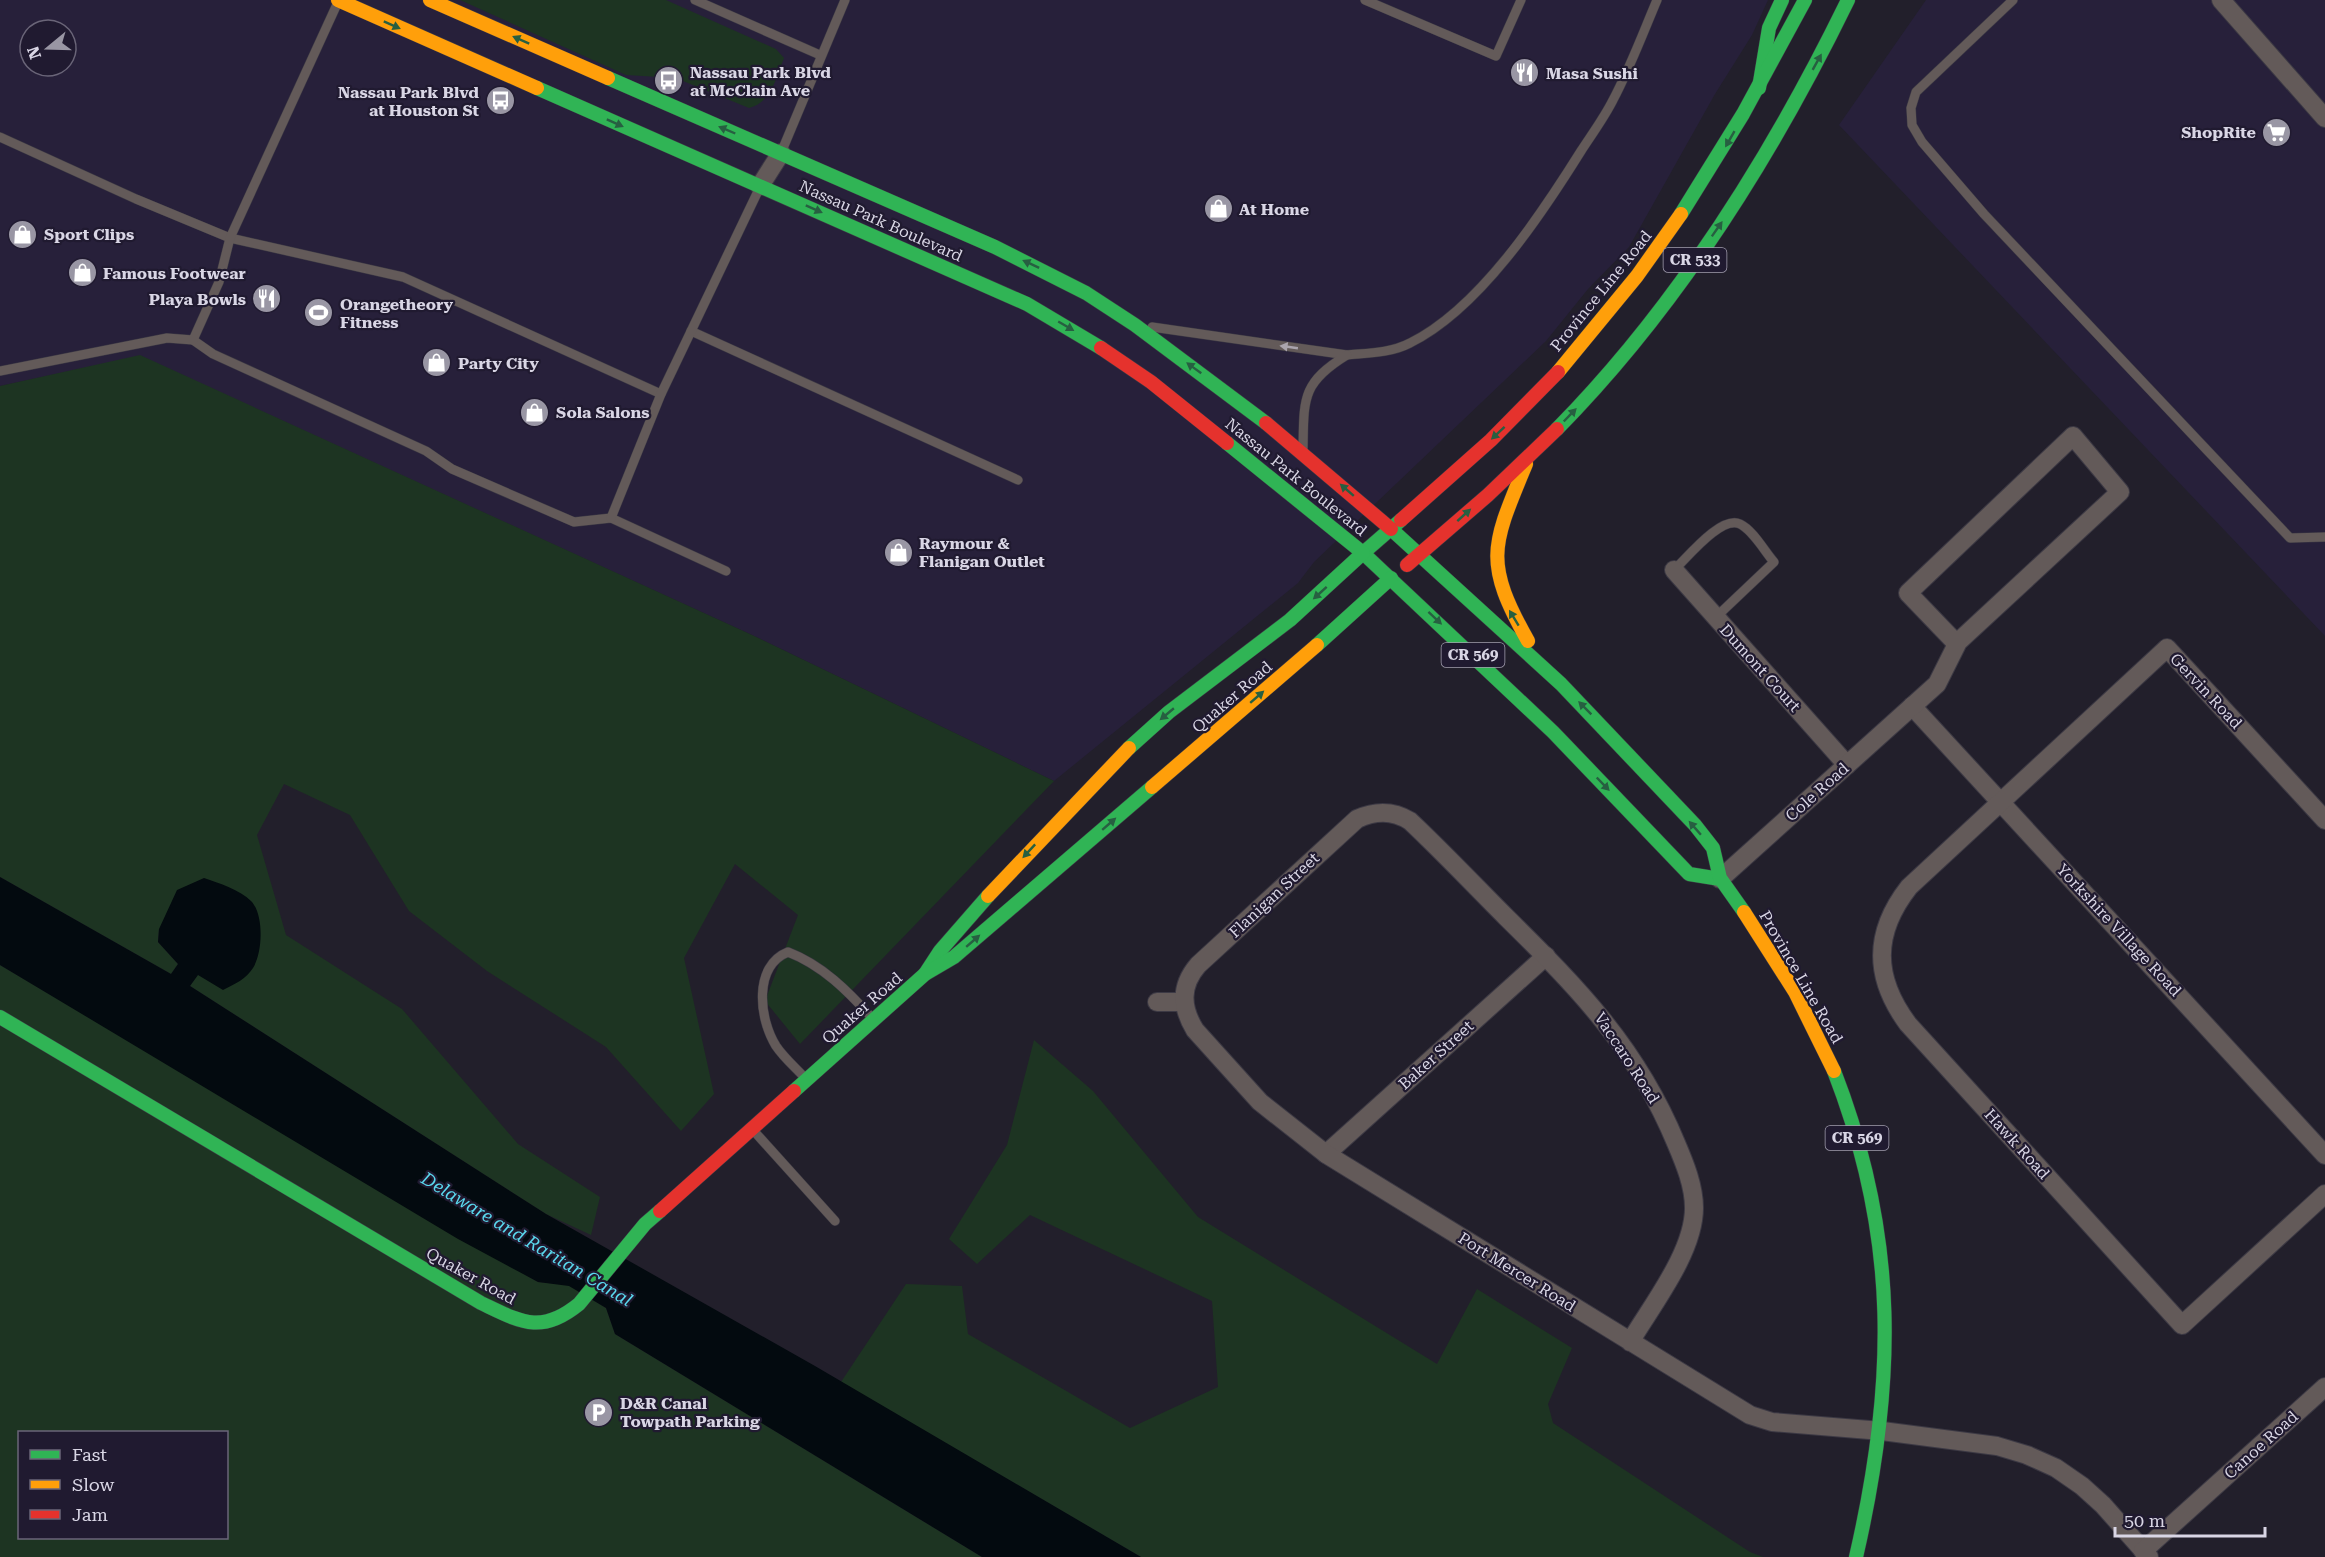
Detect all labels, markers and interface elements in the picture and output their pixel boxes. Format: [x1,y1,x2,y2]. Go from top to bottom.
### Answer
north arrow [18,18,78,78]
one-way arrow [383,21,401,30]
one-way arrow [512,35,530,44]
text: N [23,44,45,62]
one-way arrow [1812,53,1822,70]
restaurant icon: Masa Sushi [1509,57,1541,89]
place label: Nassau Park Blvd at McClain Ave [690,63,831,100]
place label: Masa Sushi [1546,64,1638,83]
bus stop icon: Nassau Park Blvd at McClain Ave [653,65,685,97]
place label: Nassau Park Blvd at Houston St [338,83,479,120]
bus stop icon: Nassau Park Blvd at Houston St [484,85,516,117]
supermarket icon: ShopRite [2261,116,2293,148]
one-way arrow [607,118,624,127]
place label: ShopRite [2181,123,2256,142]
one-way arrow [718,125,736,134]
one-way arrow [1725,131,1736,147]
street label: Nassau Park Boulevard [796,176,966,266]
shop icon: At Home [1202,193,1234,225]
place label: At Home [1239,200,1309,219]
one-way arrow [805,205,822,214]
shop icon: Sport Clips [7,218,39,250]
one-way arrow [1711,221,1723,237]
place label: Sport Clips [44,225,134,244]
street label: Province Line Road [1546,227,1656,355]
road number: CR 533 [1664,248,1726,272]
shop icon: Famous Footwear [66,257,98,289]
one-way arrow [1022,259,1039,268]
place label: Famous Footwear [103,264,246,283]
restaurant icon: Playa Bowls [251,283,283,315]
place label: Playa Bowls [149,290,246,309]
place label: Orangetheory Fitness [340,295,453,332]
sports icon: Orangetheory Fitness [303,297,335,329]
one-way arrow [1058,321,1075,331]
one-way arrow [1280,342,1299,351]
shop icon: Party City [421,347,453,379]
place label: Party City [458,354,539,373]
one-way arrow [1187,363,1202,375]
shop icon: Sola Salons [519,396,551,428]
place label: Sola Salons [556,403,650,422]
one-way arrow [1562,408,1576,422]
street label: Nassau Park Boulevard [1221,414,1371,540]
one-way arrow [1491,425,1505,439]
one-way arrow [1340,484,1355,497]
one-way arrow [1456,508,1471,522]
place label: Raymour & Flanigan Outlet [919,534,1045,571]
shop icon: Raymour & Flanigan Outlet [882,536,914,568]
one-way arrow [1313,585,1327,599]
one-way arrow [1509,610,1520,626]
one-way arrow [1427,611,1442,625]
street label: Dumont Court [1716,620,1804,716]
road number: CR 569 [1442,643,1504,667]
street label: Gervin Road [2166,649,2246,733]
street label: Quaker Road [1188,657,1276,737]
one-way arrow [1249,691,1264,704]
one-way arrow [1578,702,1592,716]
one-way arrow [1160,707,1175,720]
street label: Cole Road [1781,759,1853,825]
one-way arrow [1596,777,1610,791]
one-way arrow [1101,818,1117,831]
one-way arrow [1689,821,1702,836]
one-way arrow [1023,844,1037,858]
street label: Flanigan Street [1225,848,1323,942]
street label: Yorkshire Village Road [2053,860,2185,1000]
street label: Province Line Road [1755,907,1847,1047]
one-way arrow [965,935,980,948]
street label: Quaker Road [818,968,906,1048]
street label: Vaccaro Road [1590,1009,1664,1107]
street label: Baker Street [1395,1016,1477,1094]
street label: Hawk Road [1980,1105,2054,1183]
road number: CR 569 [1826,1126,1888,1150]
water label: Delaware and Raritan Canal [417,1167,636,1311]
street label: Port Mercer Road [1455,1228,1579,1316]
street label: Quaker Road [423,1244,519,1308]
place label: D&R Canal Towpath Parking [620,1394,760,1431]
parking icon: D&R Canal Towpath Parking [583,1396,615,1428]
street label: Canoe Road [2220,1407,2302,1483]
legend [18,1431,228,1539]
text: Fast [72,1444,107,1465]
text: Slow [72,1474,114,1495]
scale bar [2115,1500,2265,1538]
text: Jam [72,1504,108,1525]
text: 50 m [2124,1510,2165,1531]

